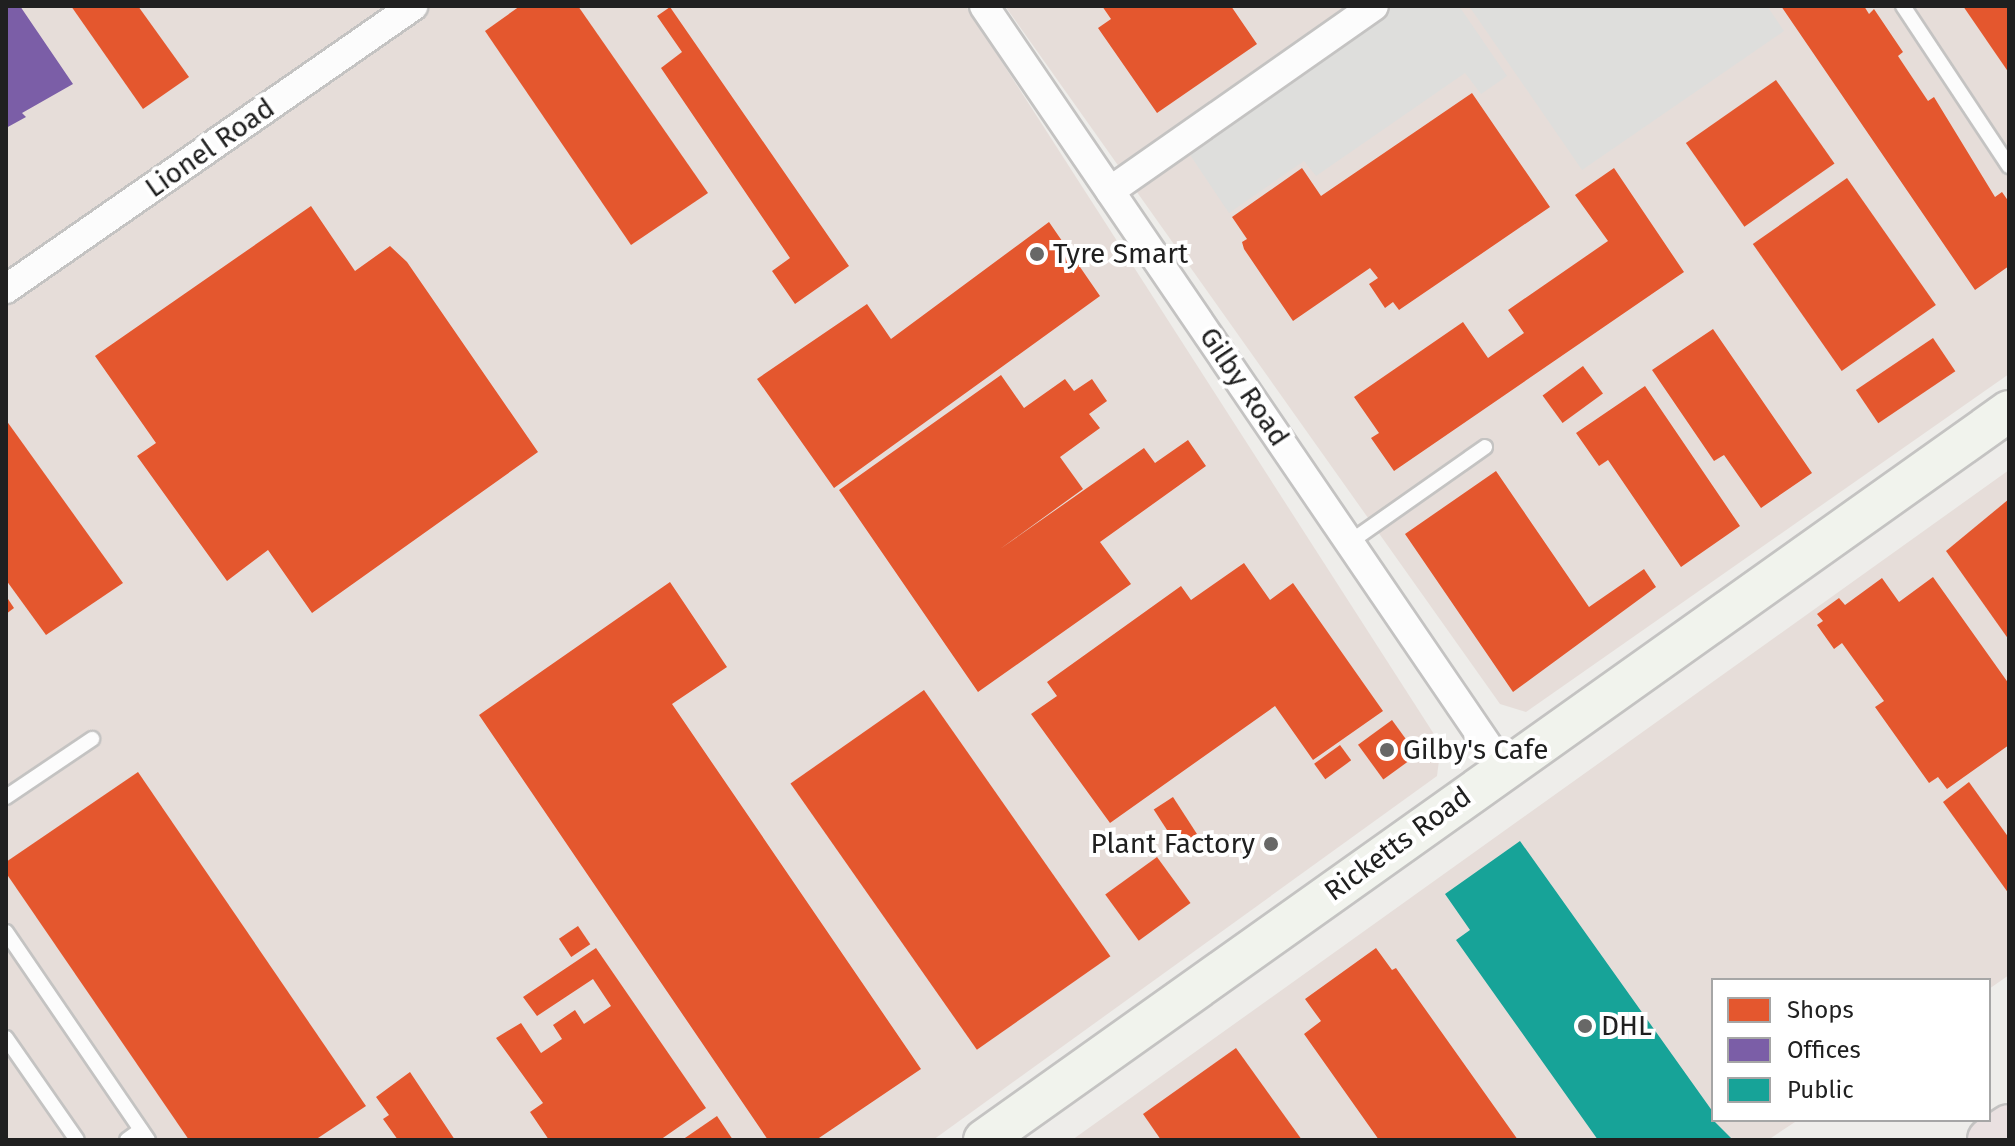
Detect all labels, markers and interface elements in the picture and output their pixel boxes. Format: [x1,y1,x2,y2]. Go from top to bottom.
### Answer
street label: Lionel Road [139,91,281,205]
place label: Tyre Smart [1053,237,1188,271]
marker: Tyre Smart [1028,245,1046,263]
street label: Gilby Road [1192,321,1296,453]
place label: Gilby's Cafe [1403,733,1548,767]
marker: Gilby's Cafe [1378,741,1396,759]
street label: Ricketts Road [1318,780,1478,908]
place label: Plant Factory [1090,827,1255,861]
marker: Plant Factory [1262,835,1280,853]
legend [1711,978,1991,1122]
text: Shops [1787,996,1854,1024]
place label: DHL [1601,1009,1652,1043]
marker: DHL [1576,1017,1594,1035]
text: Offices [1787,1036,1861,1064]
text: Public [1787,1076,1854,1104]

